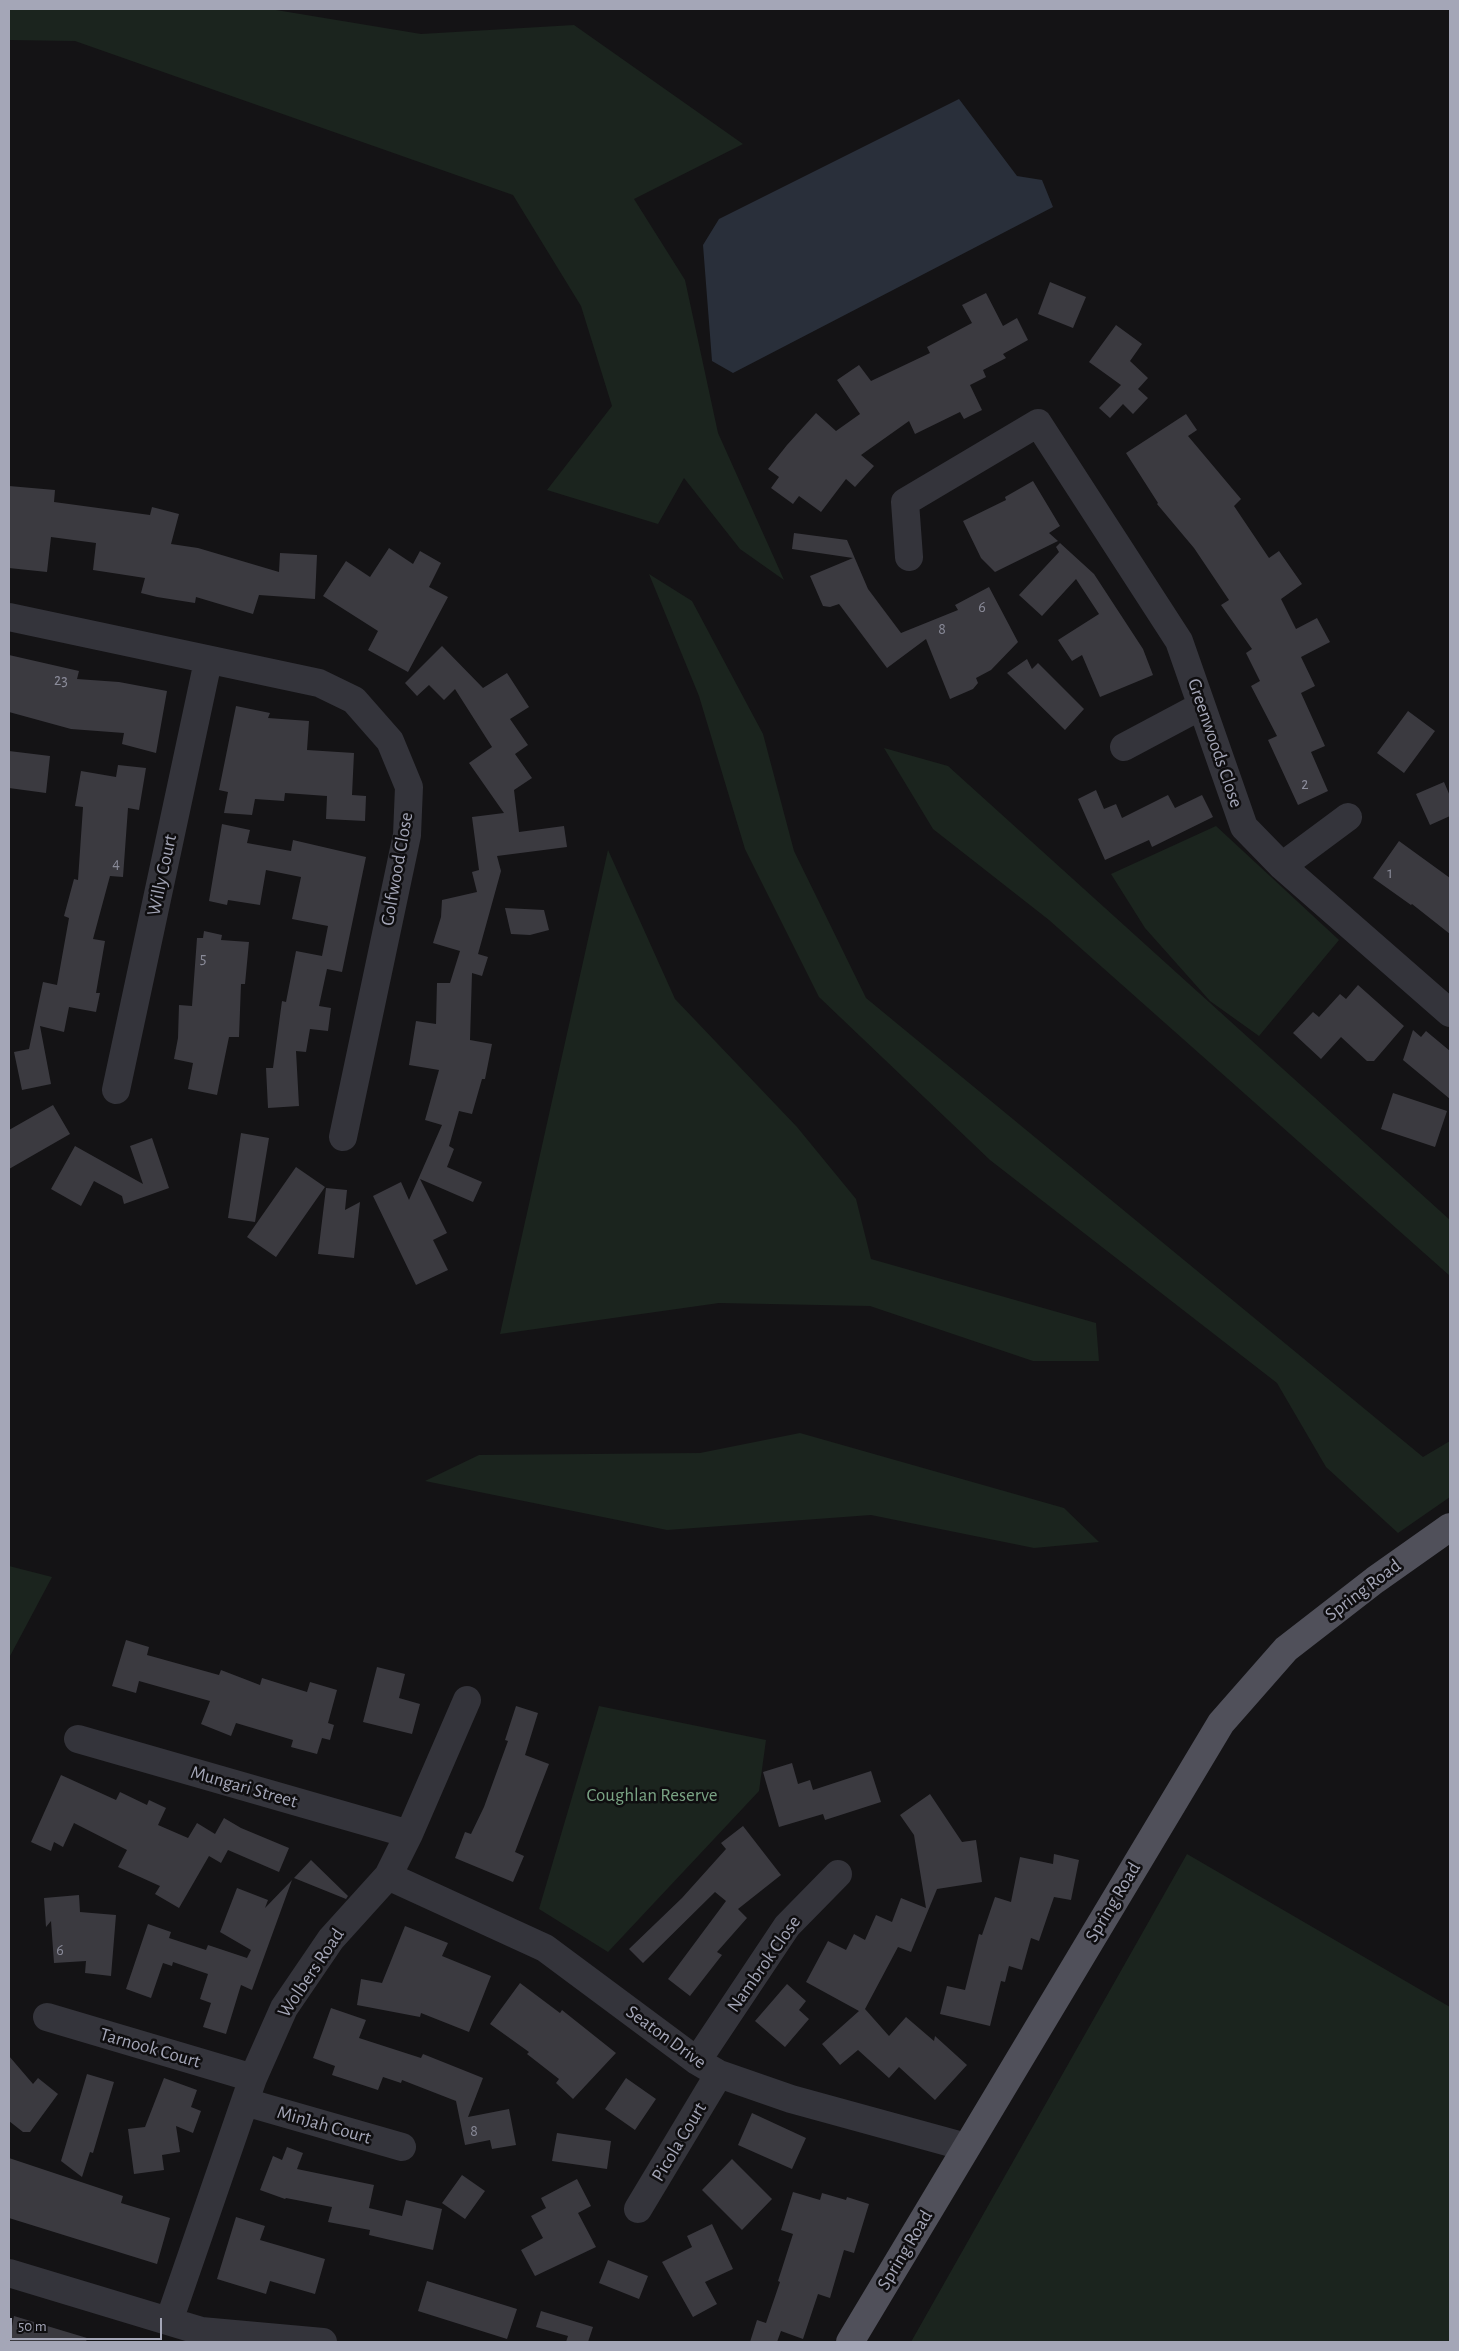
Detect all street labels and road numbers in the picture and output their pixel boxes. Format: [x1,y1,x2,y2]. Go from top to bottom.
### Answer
street label: Greenwoods Close [1182,675,1248,811]
street label: Golfwood Close [376,810,418,928]
street label: Willy Court [142,832,182,918]
street label: Spring Road [1321,1554,1405,1626]
street label: Mungari Street [188,1761,300,1813]
street label: Spring Road [1080,1858,1146,1946]
street label: Nambrok Close [722,1911,806,2017]
street label: Wolbers Road [273,1924,349,2022]
street label: Seaton Drive [621,2000,711,2074]
street label: Tarnook Court [97,2023,203,2073]
street label: Picola Court [647,2098,711,2186]
street label: MinJah Court [274,2101,374,2149]
street label: Spring Road [872,2206,938,2294]

